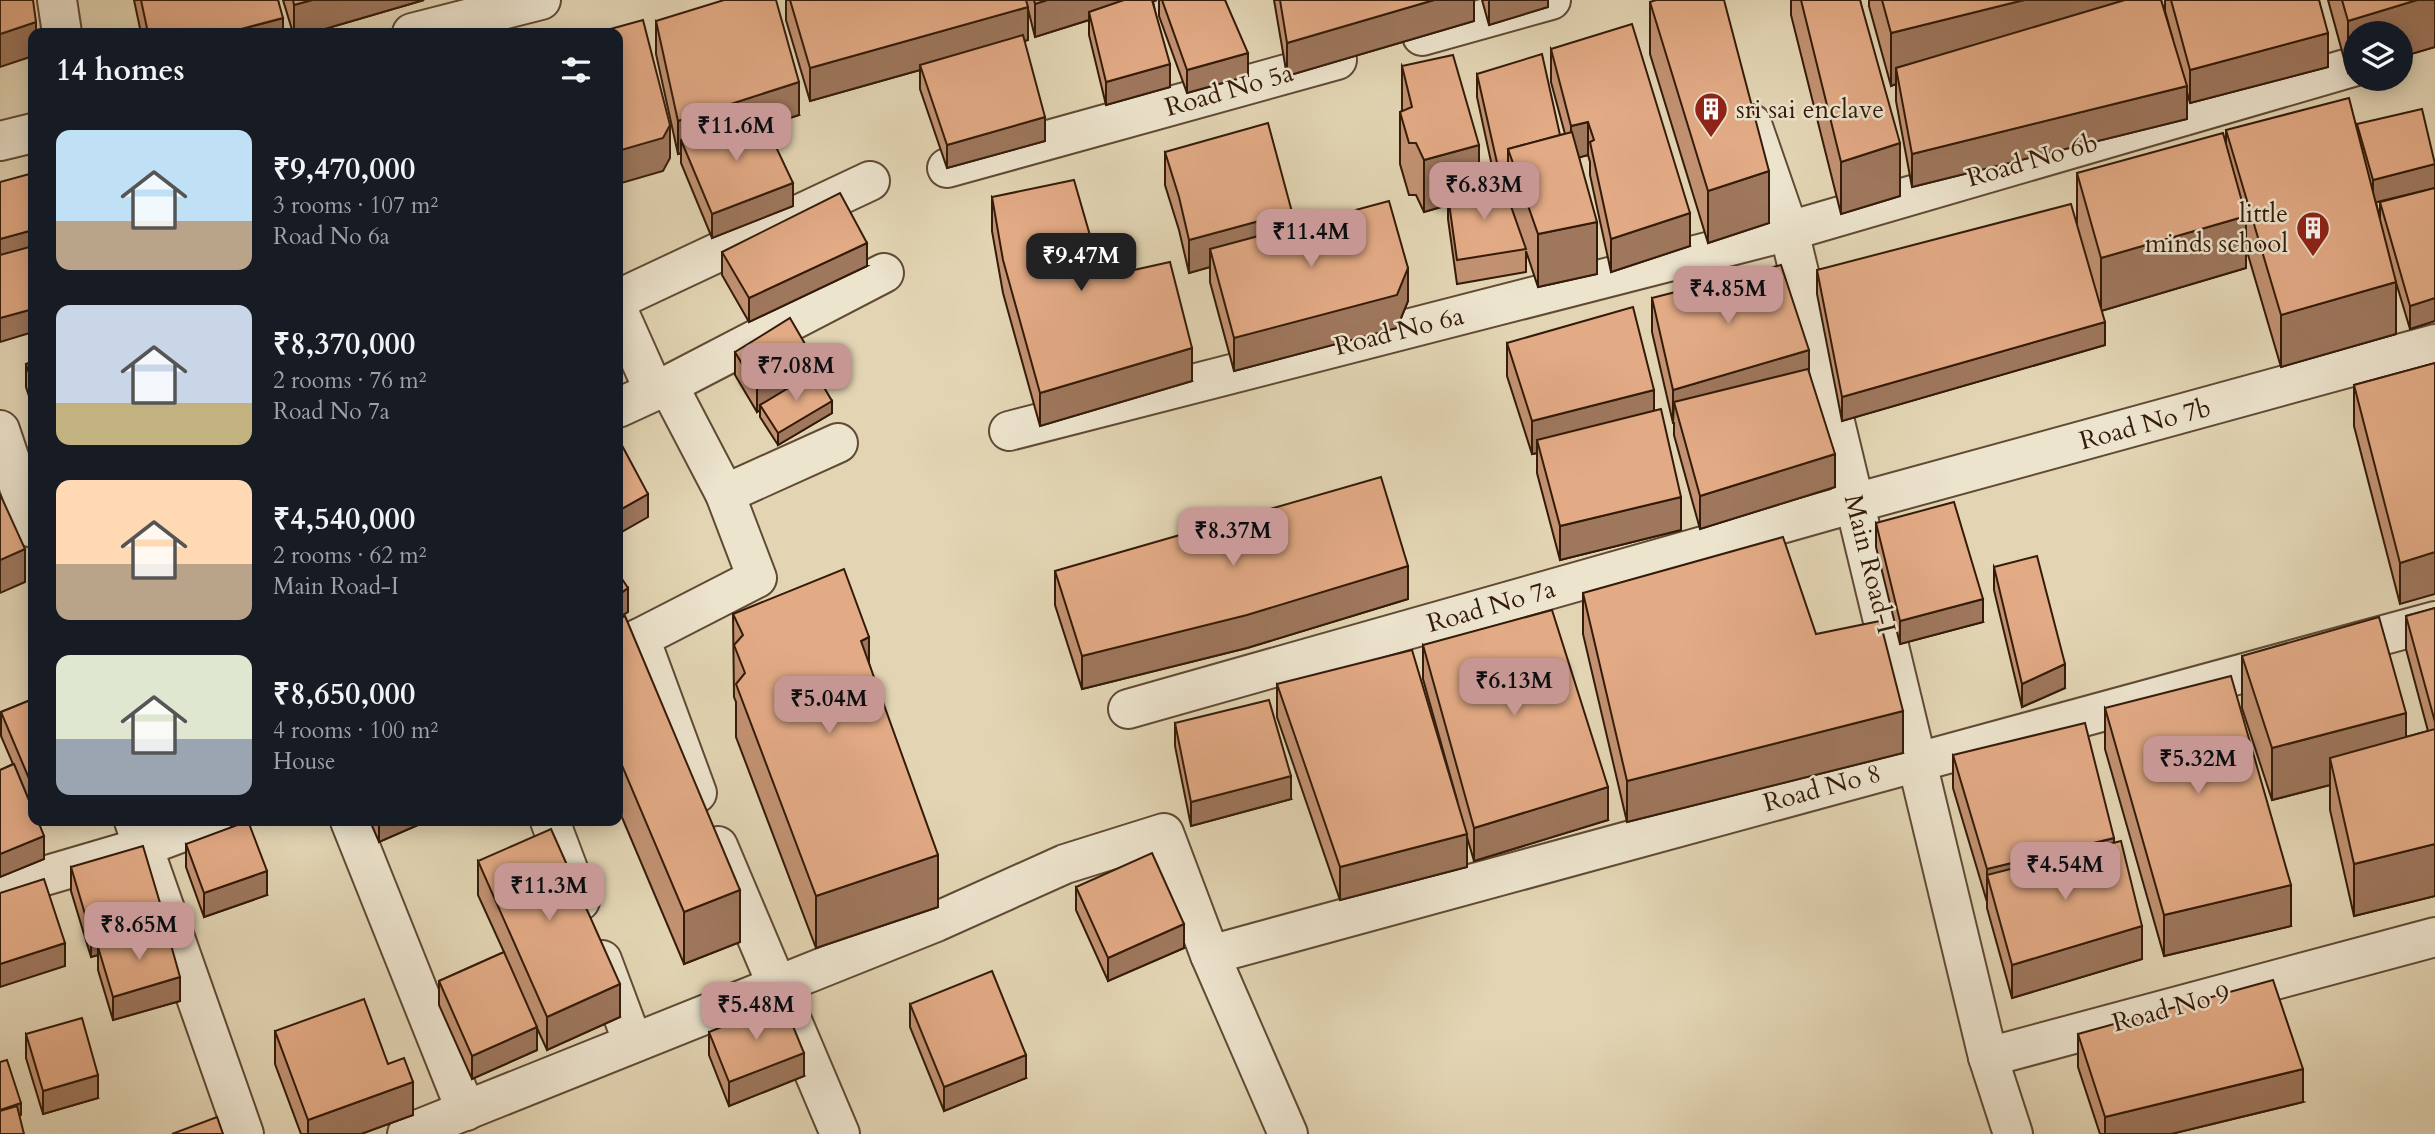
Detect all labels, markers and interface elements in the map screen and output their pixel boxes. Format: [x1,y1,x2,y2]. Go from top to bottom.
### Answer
map controls [2343,21,2413,91]
button: layers [2343,21,2413,91]
text: 14 homes [56,50,185,91]
icon: filters [557,51,595,89]
street label: Road No 5a [1161,55,1297,125]
building icon: sri sai enclave [1692,90,1730,139]
place label: sri sai enclave [1736,92,1884,127]
pin: ₹11.6M [679,104,793,163]
text: ₹11.6M [697,110,775,141]
street label: Road No 6b [1962,125,2102,195]
text: ₹9,470,000 [273,149,415,190]
icon: home [112,158,196,242]
pin: ₹6.83M [1427,162,1541,222]
text: ₹6.83M [1445,169,1523,200]
text: 3 rooms · 107 m² [273,190,438,221]
place label: little minds school [2145,196,2288,261]
building icon: little minds school [2294,209,2332,258]
pin: ₹11.4M [1254,210,1368,269]
text: ₹11.4M [1272,216,1350,247]
text: Road No 6a [273,221,390,252]
pin: ₹9.47M [1024,233,1138,293]
text: ₹9.47M [1042,240,1120,271]
pin: ₹4.85M [1671,266,1785,326]
text: ₹4.85M [1689,273,1767,304]
street label: Road No 6a [1331,298,1467,364]
text: ₹8,370,000 [273,324,415,365]
icon: home [112,333,196,417]
pin: ₹7.08M [739,344,853,403]
text: ₹7.08M [757,350,835,381]
text: 2 rooms · 76 m² [273,365,426,396]
street label: Road No 7b [2075,390,2215,458]
text: Road No 7a [273,396,390,427]
street label: Main Road-I [1836,491,1904,637]
text: ₹4,540,000 [273,499,415,540]
icon: home [112,508,196,592]
pin: ₹8.37M [1176,508,1290,568]
text: ₹8.37M [1194,515,1272,546]
text: 2 rooms · 62 m² [273,540,426,571]
text: Main Road-I [273,571,399,602]
street label: Road No 7a [1423,571,1559,641]
pin: ₹6.13M [1457,658,1571,718]
text: ₹6.13M [1475,665,1553,696]
text: ₹8,650,000 [273,674,415,715]
pin: ₹5.04M [772,676,886,736]
icon: home [112,683,196,767]
text: ₹5.04M [790,683,868,714]
text: 4 rooms · 100 m² [273,715,438,746]
pin: ₹5.32M [2141,736,2255,796]
text: ₹5.32M [2159,743,2237,774]
text: House [273,746,335,777]
street label: Road No 8 [1759,755,1885,821]
pin: ₹4.54M [2008,842,2122,902]
text: ₹4.54M [2026,849,2104,880]
pin: ₹11.3M [492,864,606,923]
text: ₹11.3M [510,870,588,901]
pin: ₹8.65M [82,902,196,962]
text: ₹8.65M [100,909,178,940]
street label: Road No 9 [2108,975,2234,1041]
pin: ₹5.48M [699,982,813,1042]
text: ₹5.48M [717,989,795,1020]

